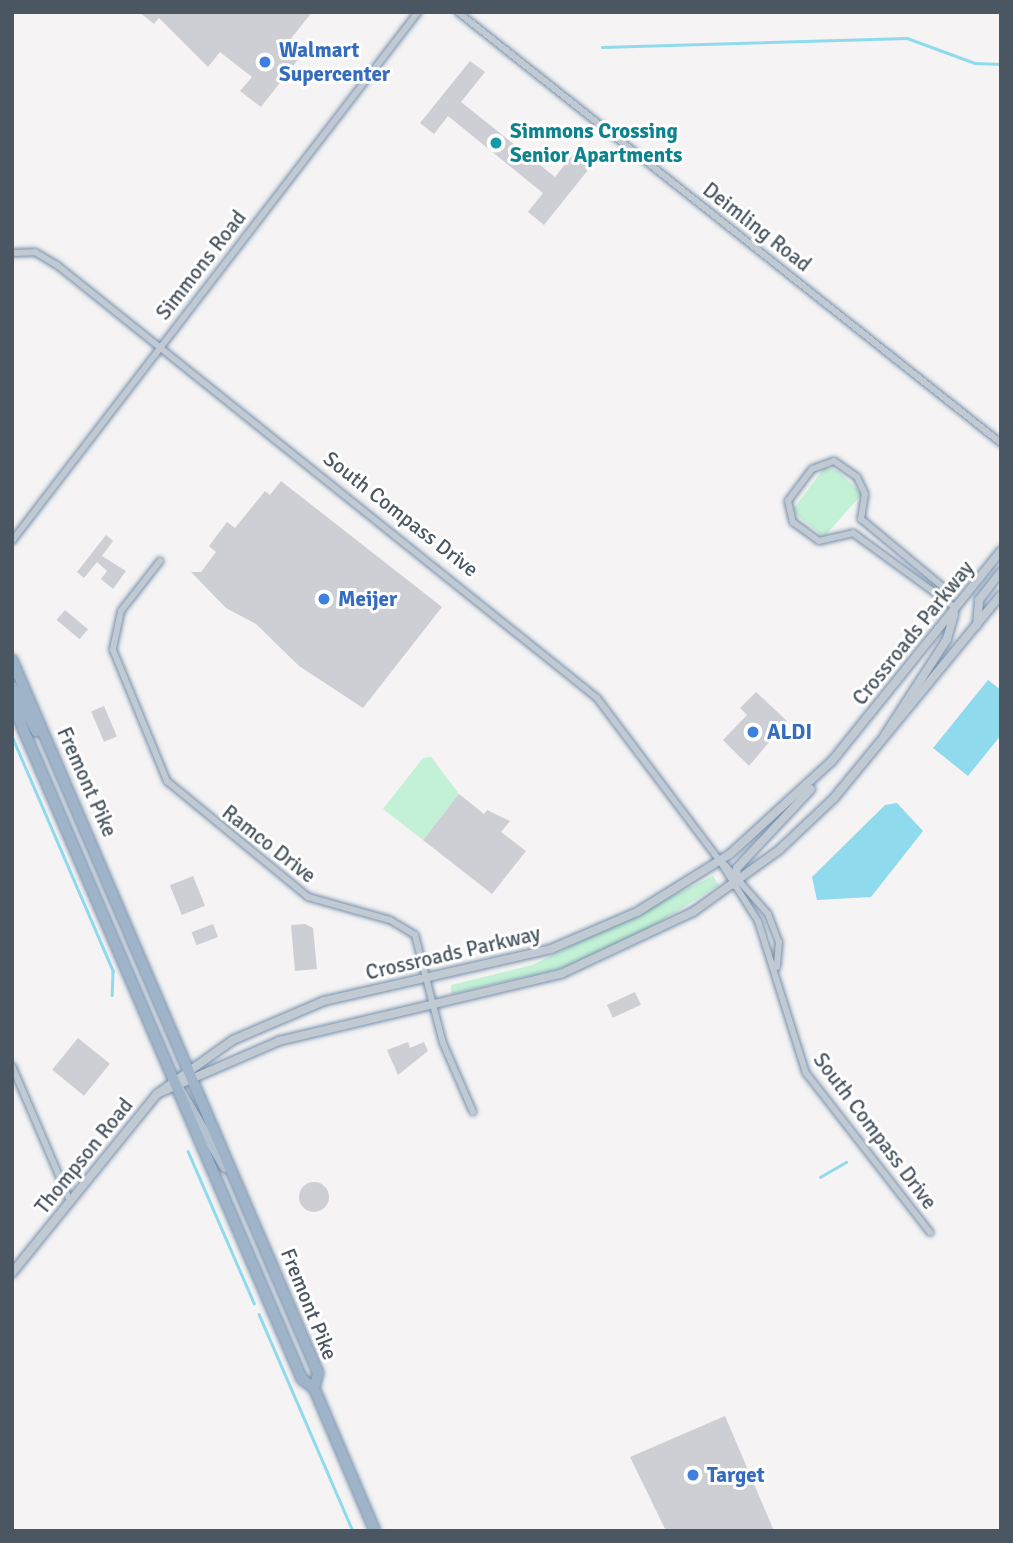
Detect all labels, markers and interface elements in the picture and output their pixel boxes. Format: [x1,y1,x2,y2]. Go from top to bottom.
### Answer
place label: Walmart Supercenter [279,37,390,87]
marker: Walmart Supercenter [257,54,273,70]
place label: Simmons Crossing Senior Apartments [510,118,682,168]
marker: Simmons Crossing Senior Apartments [488,135,504,151]
street label: Deimling Road [698,177,816,277]
street label: Simmons Road [150,205,252,325]
street label: South Compass Drive [319,446,483,582]
street label: Crossroads Parkway [847,556,979,710]
place label: Meijer [338,586,397,612]
marker: Meijer [316,591,332,607]
place label: ALDI [767,719,812,745]
street label: Fremont Pike [52,723,122,841]
marker: ALDI [745,724,761,740]
street label: Ramco Drive [217,800,321,888]
street label: Crossroads Parkway [363,921,543,985]
street label: South Compass Drive [808,1048,942,1214]
street label: Thompson Road [30,1093,138,1219]
street label: Fremont Pike [275,1245,343,1363]
place label: Target [707,1462,765,1488]
marker: Target [685,1467,701,1483]

